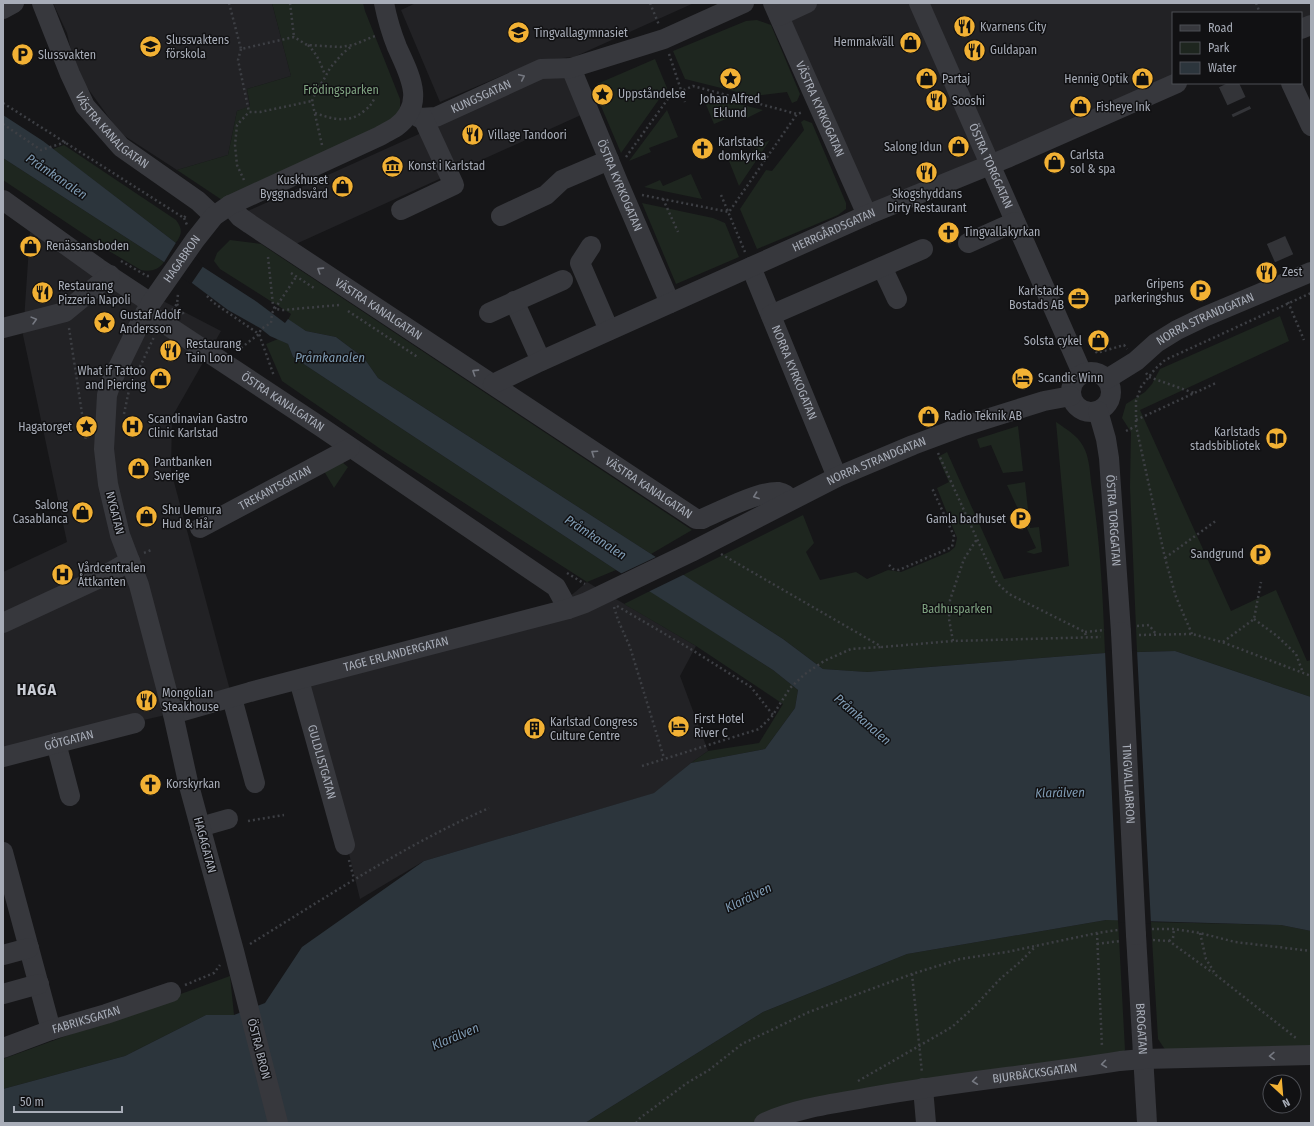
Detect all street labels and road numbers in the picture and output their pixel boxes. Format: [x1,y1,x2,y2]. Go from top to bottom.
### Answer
street label: VÄSTRA KYRKOGATAN [793,59,847,159]
street label: KUNGSGATAN [449,77,513,116]
street label: VÄSTRA KANALGATAN [73,90,152,171]
street label: ÖSTRA TORGGATAN [966,120,1016,211]
street label: ÖSTRA KYRKOGATAN [594,137,645,233]
street label: HERRGÅRDSGATAN [790,205,877,255]
street label: HAGABRON [161,232,203,285]
street label: VÄSTRA KANALGATAN [332,275,425,343]
street label: NORRA STRANDGATAN [1154,290,1256,348]
street label: NORRA KYRKOGATAN [769,323,820,422]
street label: ÖSTRA KANALGATAN [239,368,327,434]
street label: NORRA STRANDGATAN [824,434,928,488]
street label: VÄSTRA KANALGATAN [603,454,695,522]
street label: TREKANTSGATAN [236,463,314,513]
street label: ÖSTRA TORGGATAN [1103,474,1123,567]
street label: NYGATAN [103,490,127,536]
street label: TAGE ERLANDERGATAN [342,633,450,674]
street label: GULDLISTGATAN [305,723,339,801]
street label: GÖTGATAN [43,727,95,753]
street label: TINGVALLABRON [1120,744,1137,824]
street label: HAGAGATAN [191,815,219,875]
street label: FABRIKSGATAN [50,1003,122,1036]
street label: BROGATAN [1133,1003,1150,1055]
street label: ÖSTRA BRON [245,1017,275,1081]
street label: BJURBÄCKSGATAN [992,1061,1078,1086]

